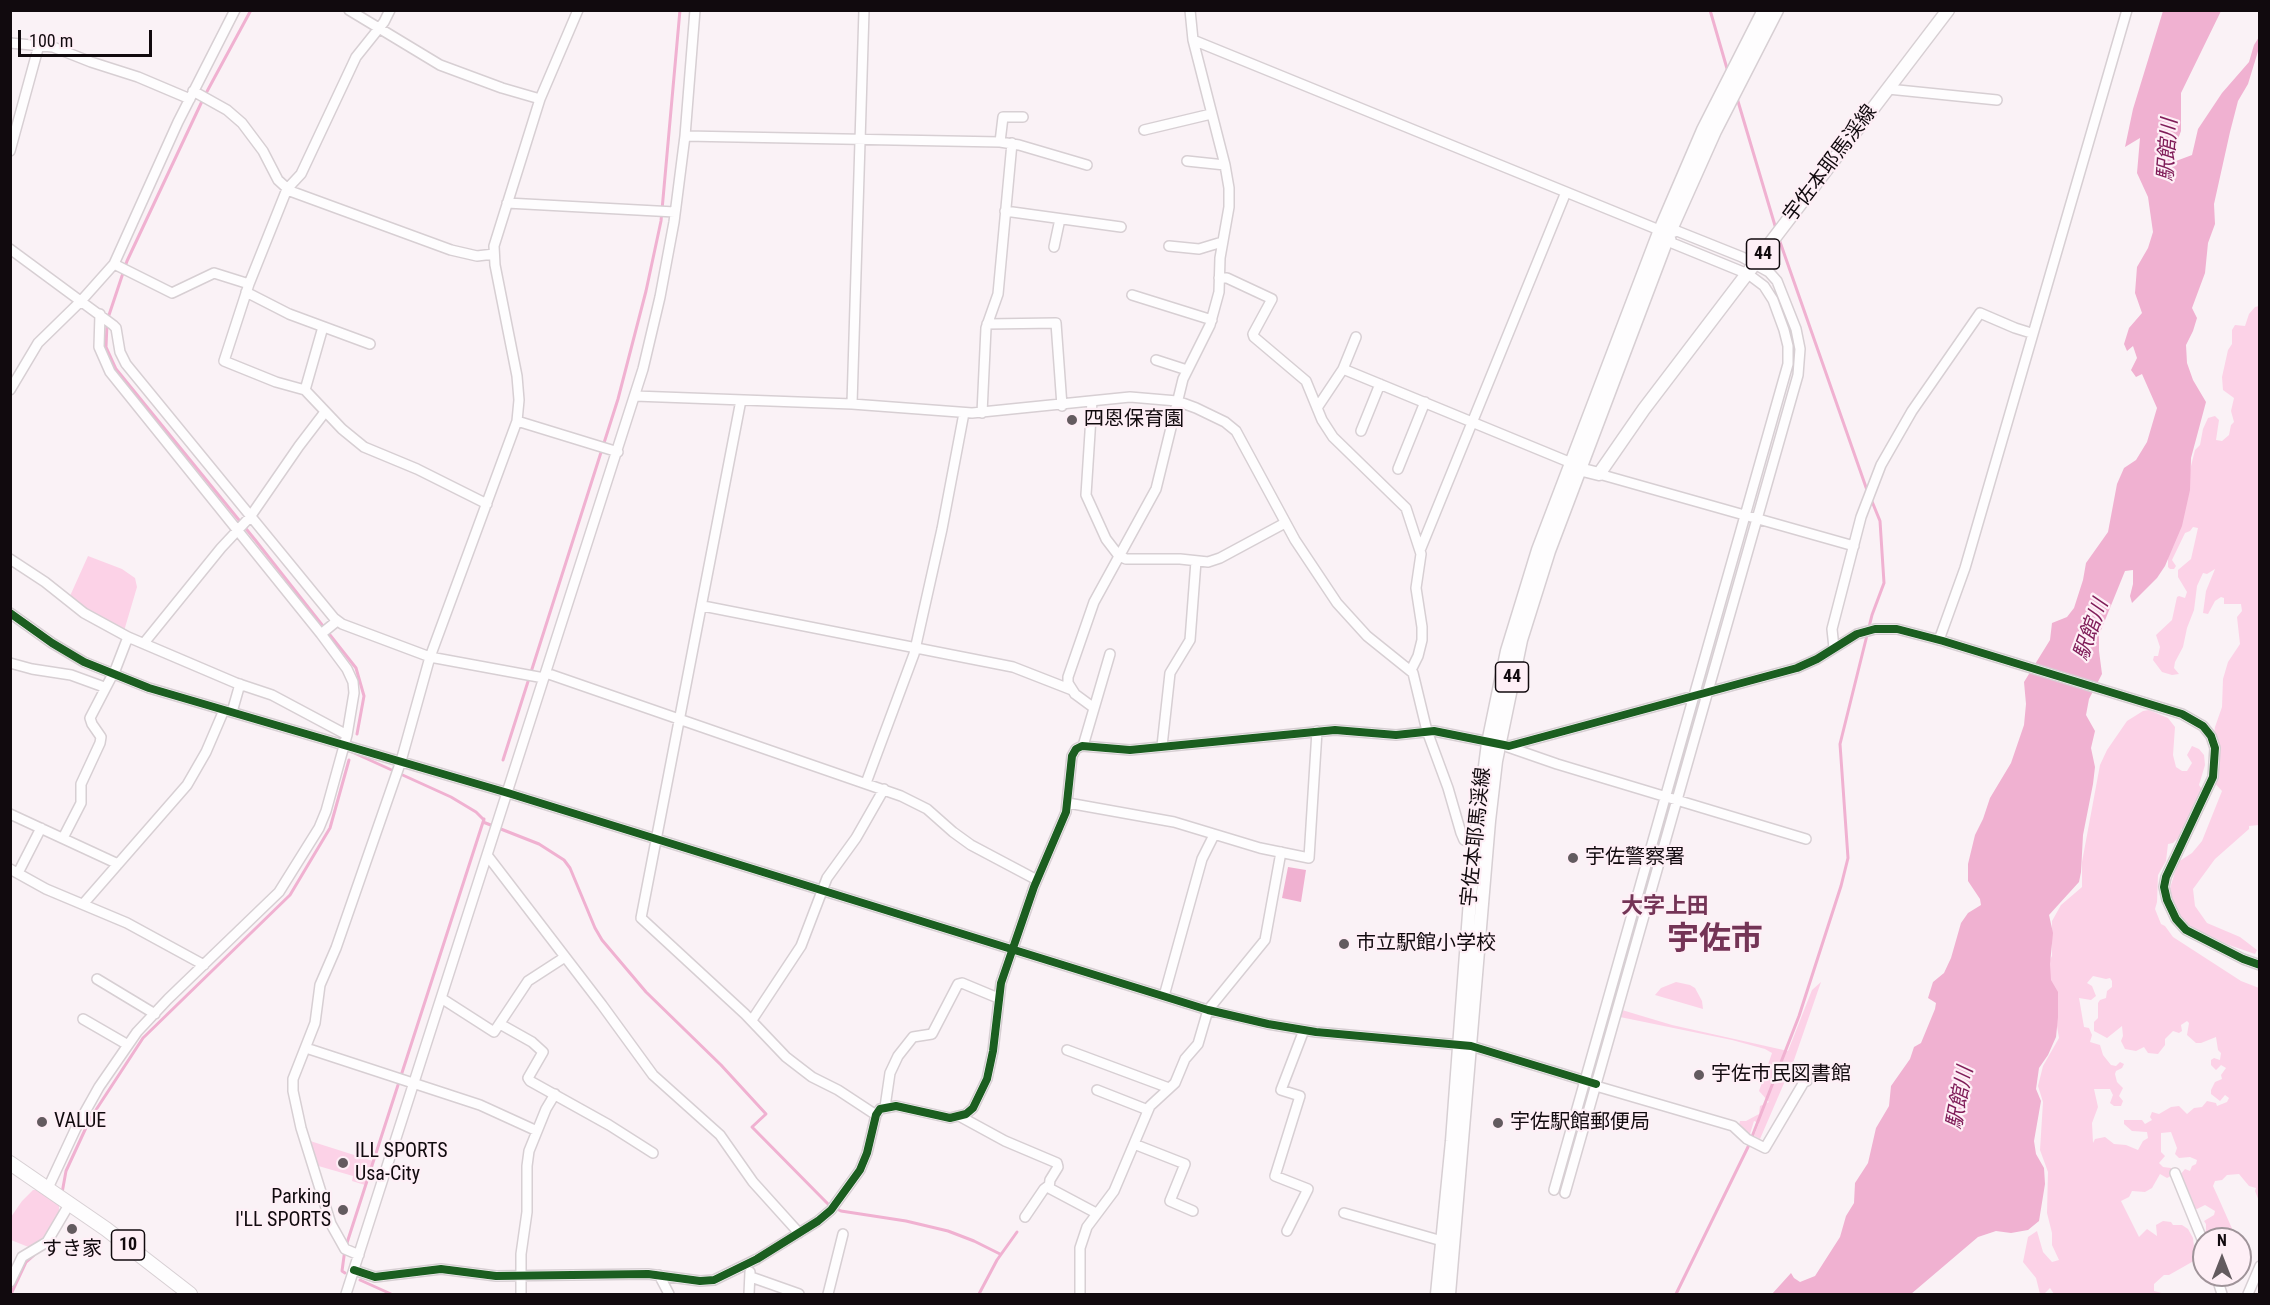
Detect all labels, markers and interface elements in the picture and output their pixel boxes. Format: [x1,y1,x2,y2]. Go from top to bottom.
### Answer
scale bar [21,18,154,56]
text: 100 m [29,30,73,51]
street label: 宇佐本耶馬渓線 [1779,101,1883,227]
water label: 駅館川 [2154,118,2184,182]
road number: 44 [1746,239,1780,269]
place label: 四恩保育園 [1084,408,1184,432]
marker: 四恩保育園 [1065,413,1079,427]
water label: 駅館川 [2069,596,2115,664]
road number: 44 [1496,662,1528,692]
street label: 宇佐本耶馬渓線 [1458,766,1496,908]
place label: 宇佐警察署 [1585,846,1685,870]
marker: 宇佐警察署 [1566,851,1580,865]
district label: 大字上田 [1621,894,1709,920]
district label: 宇佐市 [1667,922,1763,960]
place label: 市立駅館小学校 [1356,932,1496,956]
marker: 市立駅館小学校 [1337,937,1351,951]
place label: 宇佐市民図書館 [1711,1063,1851,1087]
water label: 駅館川 [1943,1065,1979,1131]
marker: 宇佐市民図書館 [1692,1068,1706,1082]
place label: VALUE [54,1110,106,1134]
place label: 宇佐駅館郵便局 [1510,1111,1650,1135]
marker: VALUE [35,1115,49,1129]
marker: 宇佐駅館郵便局 [1491,1116,1505,1130]
place label: ILL SPORTS Usa-City [355,1140,448,1187]
marker: ILL SPORTS Usa-City [336,1156,350,1170]
place label: Parking I'LL SPORTS [235,1186,331,1233]
marker: Parking I'LL SPORTS [336,1203,350,1217]
marker: すき家 [65,1222,79,1236]
north arrow [2192,1227,2252,1287]
road number: 10 [112,1230,144,1260]
text: N [2217,1231,2227,1250]
place label: すき家 [42,1238,102,1262]

